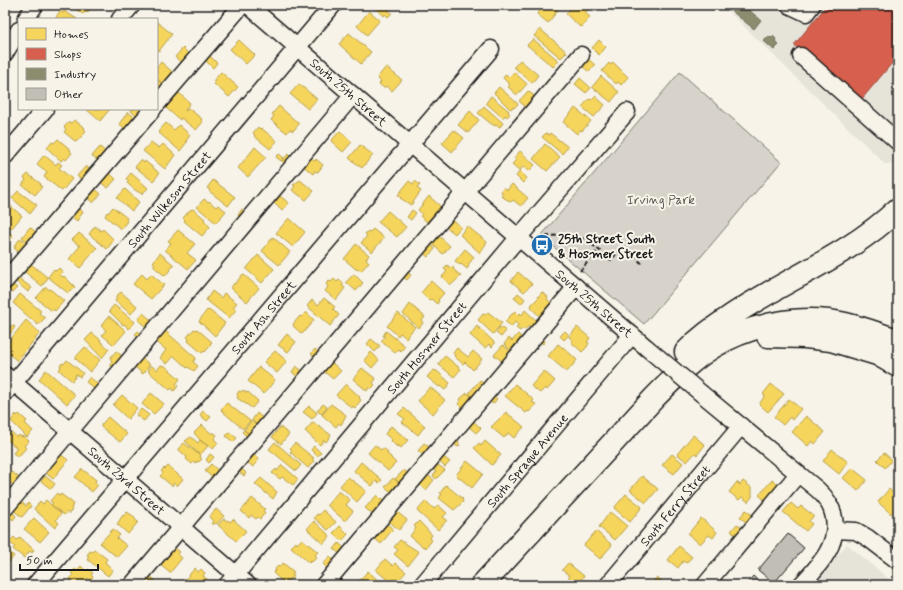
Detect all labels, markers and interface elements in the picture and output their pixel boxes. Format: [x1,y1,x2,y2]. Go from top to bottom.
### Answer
legend [18,18,158,110]
text: Homes [54,27,89,43]
text: Shops [54,47,81,63]
street label: South 25th Street [306,55,390,131]
text: Industry [54,67,96,83]
text: Other [54,87,83,103]
street label: South Wilkeson Street [124,148,216,252]
park label: Irving Park [627,192,695,209]
place label: 25th Street South & Hosmer Street [558,231,655,263]
bus stop icon: 25th Street South & Hosmer Street [529,232,555,258]
street label: South 25th Street [551,266,636,342]
street label: South Ash Street [228,277,301,358]
street label: South Hosmer Street [384,299,471,398]
street label: South Sprague Avenue [484,410,572,512]
street label: South 23rd Street [84,443,168,520]
street label: South Ferry Street [637,462,715,550]
scale bar [20,546,98,572]
text: 50 m [26,553,53,569]

